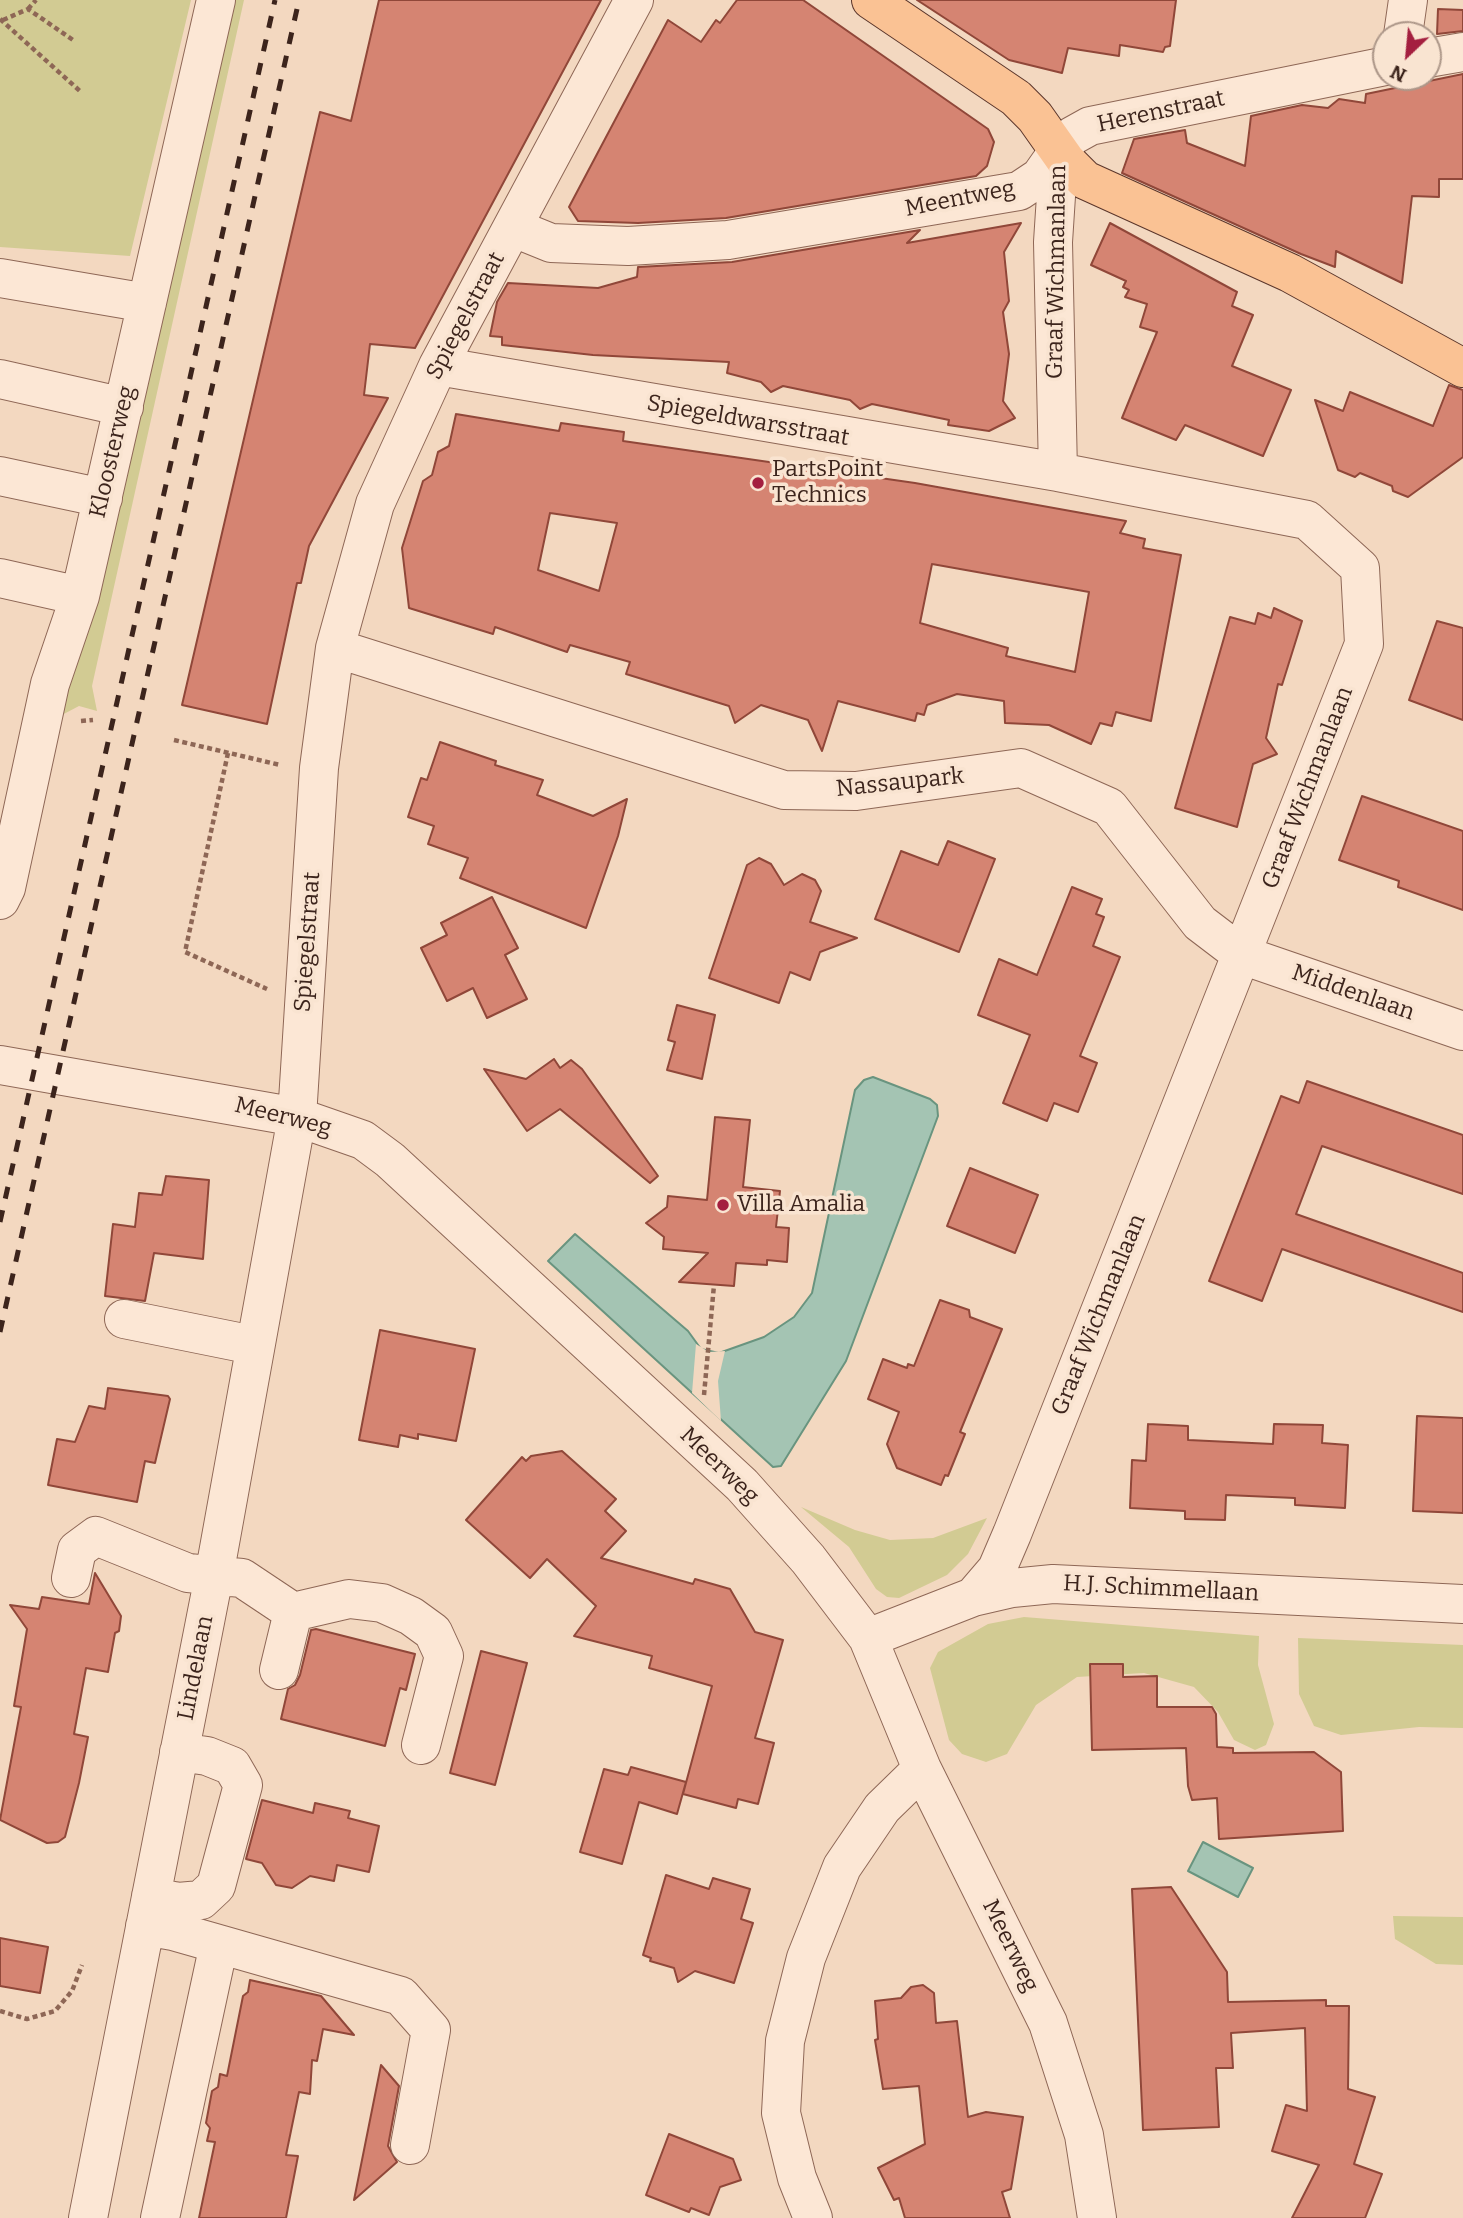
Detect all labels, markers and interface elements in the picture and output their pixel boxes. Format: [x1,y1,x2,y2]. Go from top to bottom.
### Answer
north arrow [1372,21,1442,91]
text: N [1387,60,1410,87]
street label: Herenstraat [1095,85,1227,139]
street label: Graaf Wichmanlaan [1041,165,1073,379]
street label: Meentweg [903,175,1017,223]
street label: Spiegelstraat [421,248,511,384]
street label: Kloosterweg [84,383,142,521]
street label: Spiegeldwarsstraat [645,390,851,452]
place label: PartsPoint Technics [772,456,883,510]
marker: PartsPoint Technics [750,475,766,491]
street label: Graaf Wichmanlaan [1257,683,1359,893]
street label: Nassaupark [835,763,965,803]
street label: Spiegelstraat [289,871,327,1013]
street label: Middenlaan [1288,959,1418,1027]
street label: Meerweg [232,1092,334,1142]
place label: Villa Amalia [737,1191,865,1219]
marker: Villa Amalia [715,1197,731,1213]
street label: Graaf Wichmanlaan [1046,1210,1152,1420]
street label: Meerweg [674,1422,764,1510]
street label: H.J. Schimmellaan [1062,1570,1260,1608]
street label: Lindelaan [172,1613,220,1723]
street label: Meerweg [976,1895,1044,1997]

